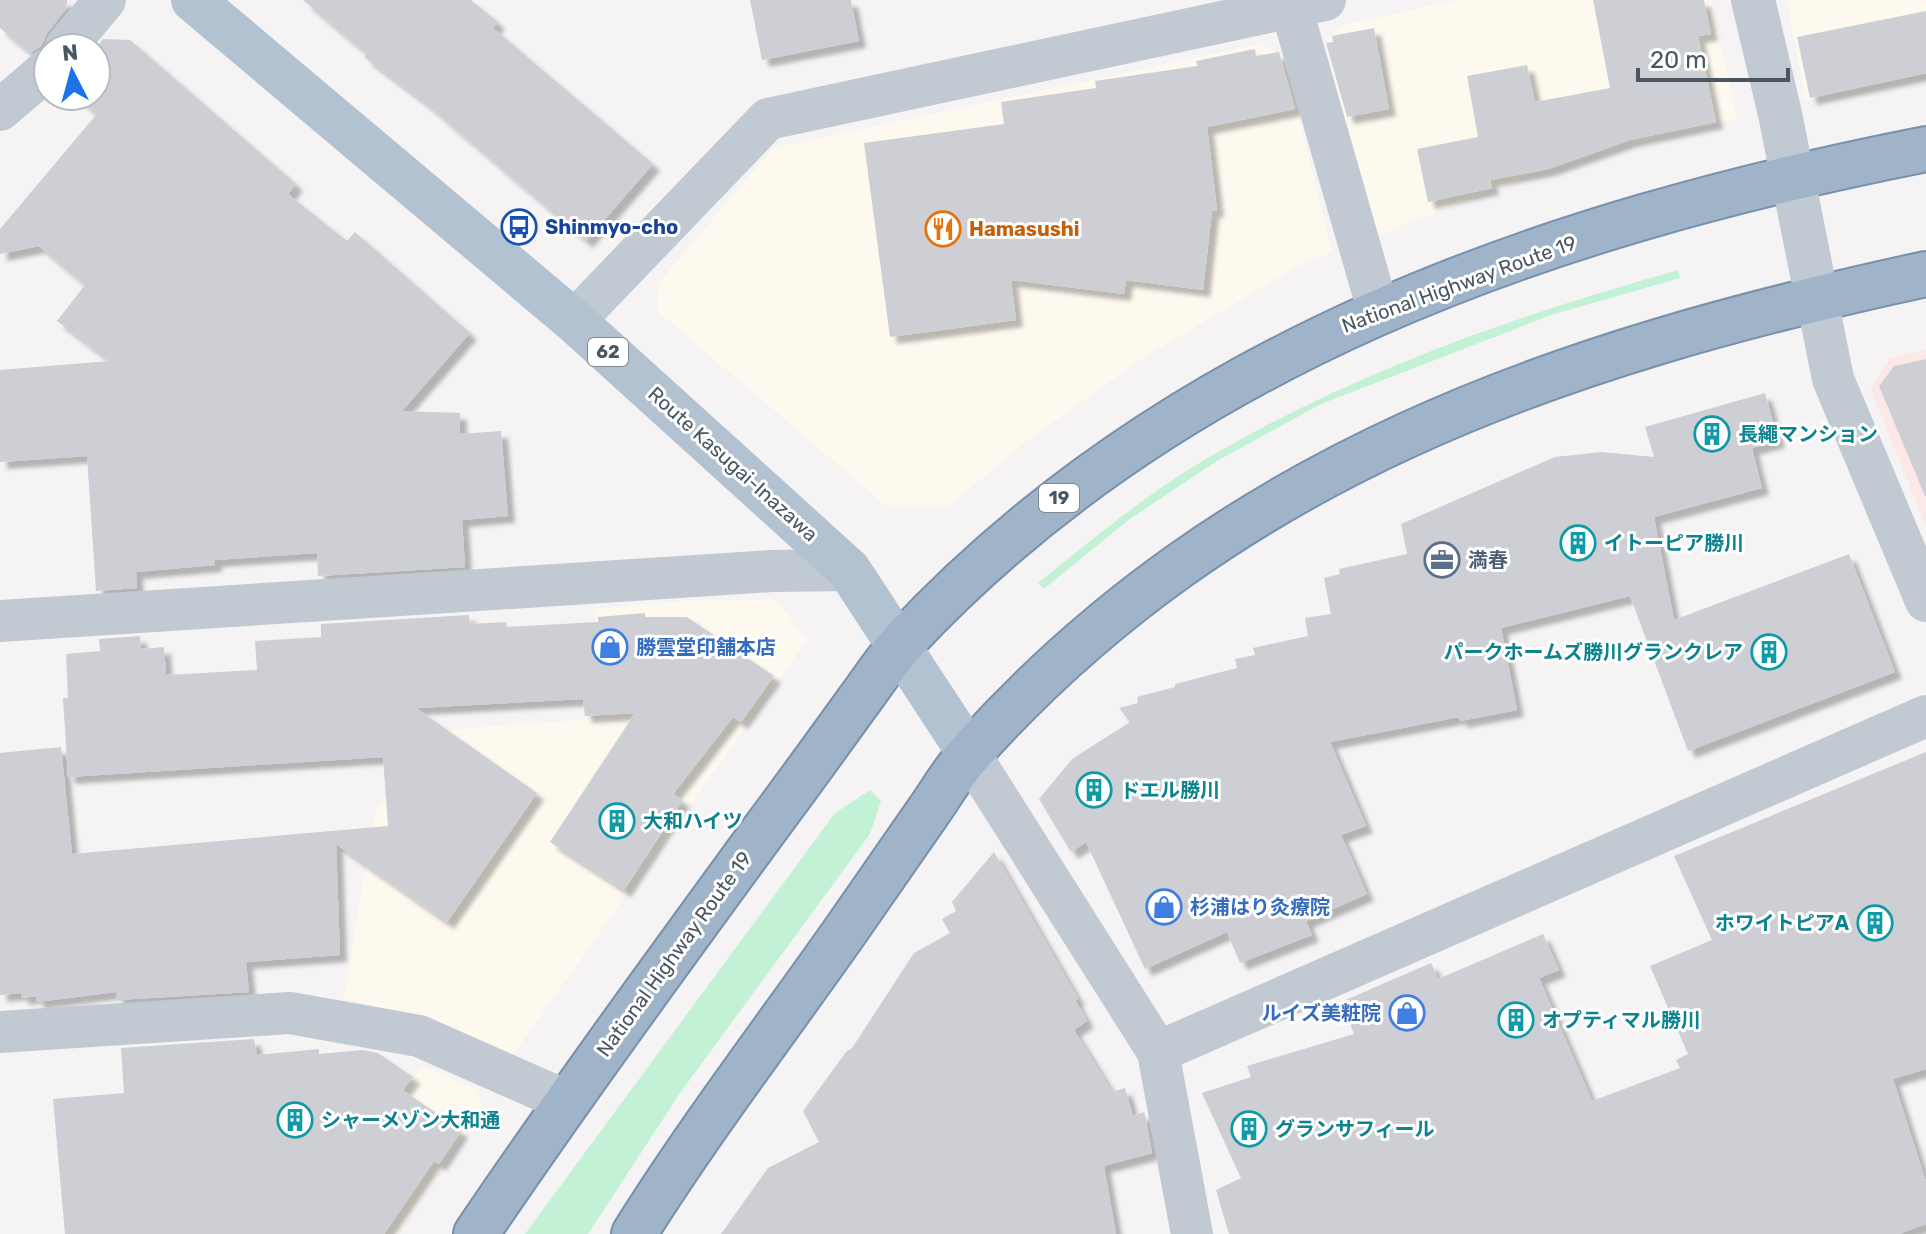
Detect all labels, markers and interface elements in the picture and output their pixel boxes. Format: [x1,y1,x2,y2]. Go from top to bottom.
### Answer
north arrow [32,32,112,112]
scale bar [1638,32,1788,82]
text: N [61,38,79,67]
text: 20 m [1650,46,1707,74]
bus stop icon: Shinmyo-cho [500,208,538,246]
restaurant icon: Hamasushi [924,210,962,248]
place label: Shinmyo-cho [545,215,678,239]
place label: Hamasushi [969,217,1079,241]
street label: National Highway Route 19 [1338,230,1580,338]
road number: 62 [588,338,628,366]
street label: Route Kasugai-Inazawa [643,382,823,546]
building icon: 長繩マンション [1693,415,1731,453]
place label: 長繩マンション [1738,422,1878,446]
road number: 19 [1039,484,1079,512]
building icon: イトーピア勝川 [1559,524,1597,562]
place label: イトーピア勝川 [1604,531,1744,555]
office icon: 満春 [1423,541,1461,579]
place label: 満春 [1468,548,1508,572]
shop icon: 勝雲堂印舗本店 [591,628,629,666]
building icon: パークホームズ勝川グランクレア [1750,633,1788,671]
place label: 勝雲堂印舗本店 [636,635,776,659]
place label: パークホームズ勝川グランクレア [1444,640,1743,664]
building icon: ドエル勝川 [1075,771,1113,809]
place label: ドエル勝川 [1120,778,1220,802]
building icon: 大和ハイツ [598,802,636,840]
place label: 大和ハイツ [643,809,743,833]
street label: National Highway Route 19 [591,847,757,1061]
shop icon: 杉浦はり灸療院 [1145,888,1183,926]
place label: 杉浦はり灸療院 [1190,895,1330,919]
building icon: ホワイトピアA [1856,904,1894,942]
place label: ホワイトピアA [1715,911,1850,935]
shop icon: ルイズ美粧院 [1388,994,1426,1032]
place label: ルイズ美粧院 [1262,1001,1381,1025]
building icon: オプティマル勝川 [1497,1001,1535,1039]
place label: オプティマル勝川 [1542,1008,1701,1032]
building icon: シャーメゾン大和通 [276,1101,314,1139]
place label: シャーメゾン大和通 [321,1108,500,1132]
building icon: グランサフィール [1230,1110,1268,1148]
place label: グランサフィール [1275,1117,1435,1141]

